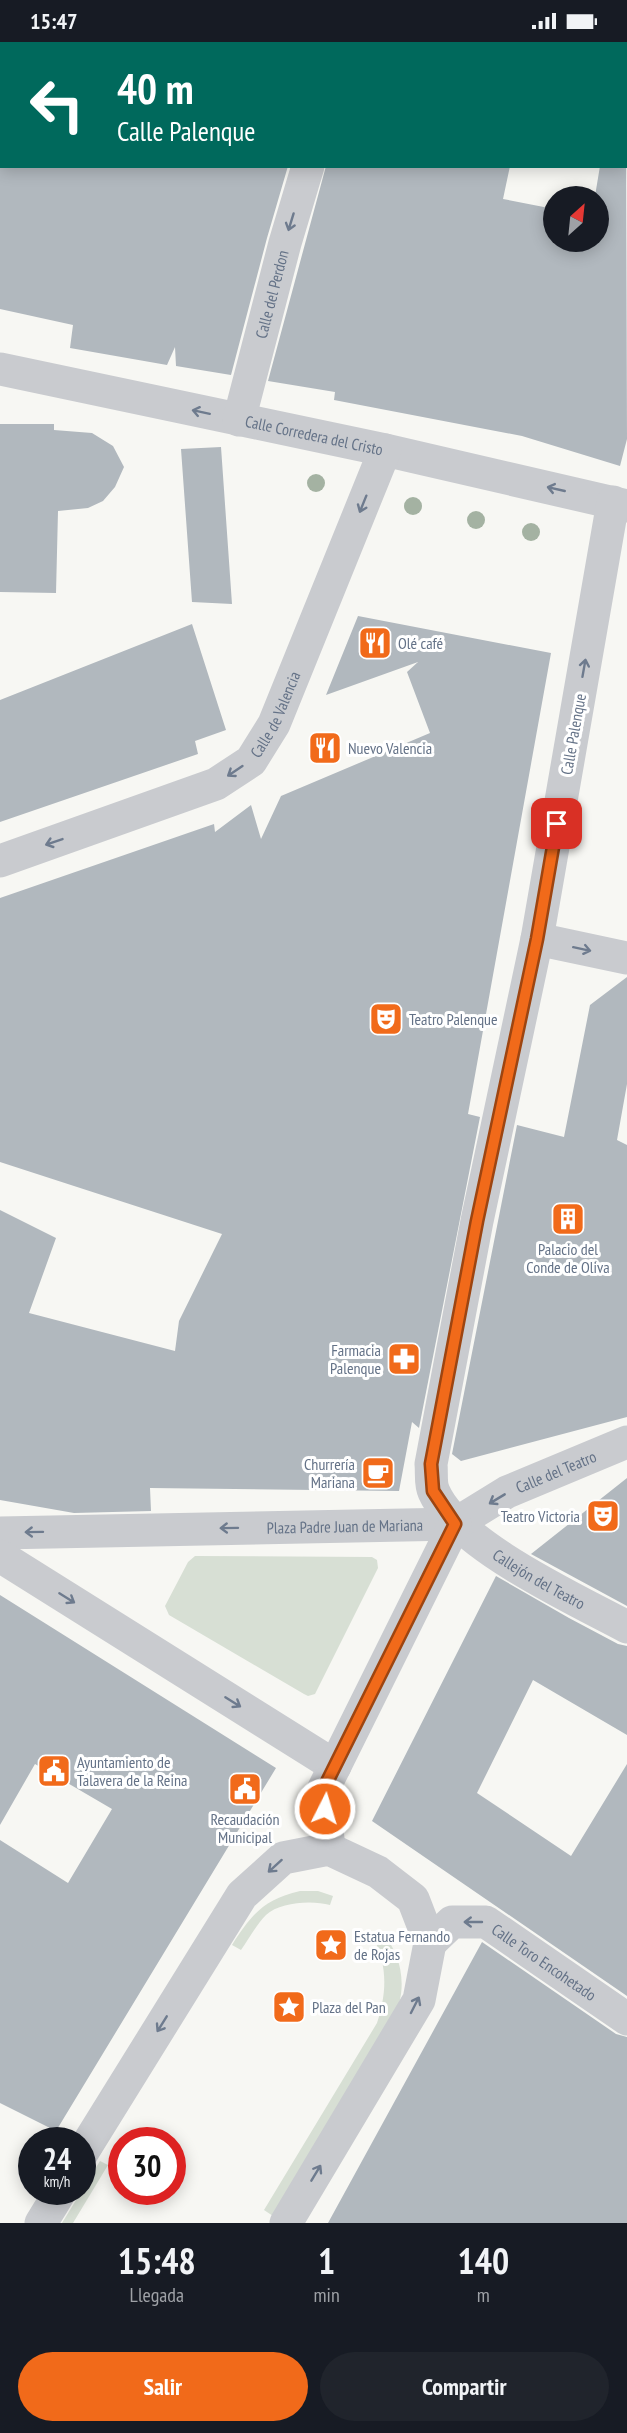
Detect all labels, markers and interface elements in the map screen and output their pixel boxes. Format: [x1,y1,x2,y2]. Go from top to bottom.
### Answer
text: 15:47 [30,7,78,35]
text: 40 m [117,61,194,116]
icon: left [18,66,96,144]
text: Calle Palenque [117,114,255,148]
north arrow [543,186,609,252]
map controls [543,186,609,252]
one-way arrow [285,212,296,231]
street label: Calle del Perdon [251,248,293,340]
one-way arrow [192,406,211,417]
street label: Calle Corredera del Cristo [243,411,385,459]
one-way arrow [546,483,565,495]
one-way arrow [357,494,368,513]
restaurant icon: Olé café [357,625,393,661]
place label: Olé café [398,633,443,653]
one-way arrow [579,658,590,678]
street label: Calle de Valencia [246,668,304,761]
street label: Calle Palenque [556,692,590,776]
restaurant icon: Nuevo Valencia [307,730,343,766]
place label: Nuevo Valencia [348,738,432,758]
one-way arrow [227,766,244,778]
pin [531,798,582,849]
icon: arrive [540,807,573,840]
one-way arrow [45,838,64,849]
one-way arrow [572,944,592,955]
theatre icon: Teatro Palenque [368,1001,404,1037]
place label: Teatro Palenque [409,1009,498,1029]
building icon: Palacio del Conde de Oliva [550,1201,586,1237]
place label: Palacio del Conde de Oliva [526,1239,610,1277]
place label: Farmacia Palenque [330,1340,381,1378]
pharmacy icon: Farmacia Palenque [386,1341,422,1377]
street label: Calle del Teatro [513,1446,599,1497]
place label: Churrería Mariana [304,1454,355,1492]
cafe icon: Churrería Mariana [360,1455,396,1491]
one-way arrow [489,1493,506,1505]
theatre icon: Teatro Victoria [585,1498,621,1534]
place label: Teatro Victoria [501,1506,580,1526]
street label: Plaza Padre Juan de Mariana [267,1515,423,1538]
one-way arrow [219,1522,239,1534]
one-way arrow [24,1526,44,1538]
street label: Callejón del Teatro [489,1545,589,1613]
one-way arrow [59,1592,76,1605]
one-way arrow [224,1696,241,1708]
place label: Ayuntamiento de Talavera de la Reina [77,1752,187,1790]
public building icon: Ayuntamiento de Talavera de la Reina [36,1753,72,1789]
public building icon: Recaudación Municipal [227,1771,263,1807]
position arrow [293,1777,357,1841]
place label: Recaudación Municipal [210,1809,280,1847]
one-way arrow [267,1859,282,1873]
one-way arrow [463,1916,483,1928]
street label: Calle Toro Encohetado [488,1919,600,2005]
place label: Estatua Fernando de Rojas [354,1926,450,1964]
place icon: Estatua Fernando de Rojas [313,1927,349,1963]
place icon: Plaza del Pan [271,1989,307,2025]
place label: Plaza del Pan [312,1997,386,2017]
one-way arrow [409,1997,421,2014]
one-way arrow [156,2015,168,2032]
speed limit sign: 30 [108,2127,186,2205]
text: 24 [43,2139,71,2178]
one-way arrow [310,2165,322,2182]
text: km/h [44,2172,70,2191]
text: 15:48 [118,2237,196,2284]
text: 1 [318,2237,335,2284]
text: 140 [458,2237,509,2284]
text: Llegada [130,2282,184,2308]
text: min [314,2282,340,2308]
text: m [477,2282,490,2308]
button: Salir [18,2352,308,2421]
button: Compartir [320,2352,609,2421]

